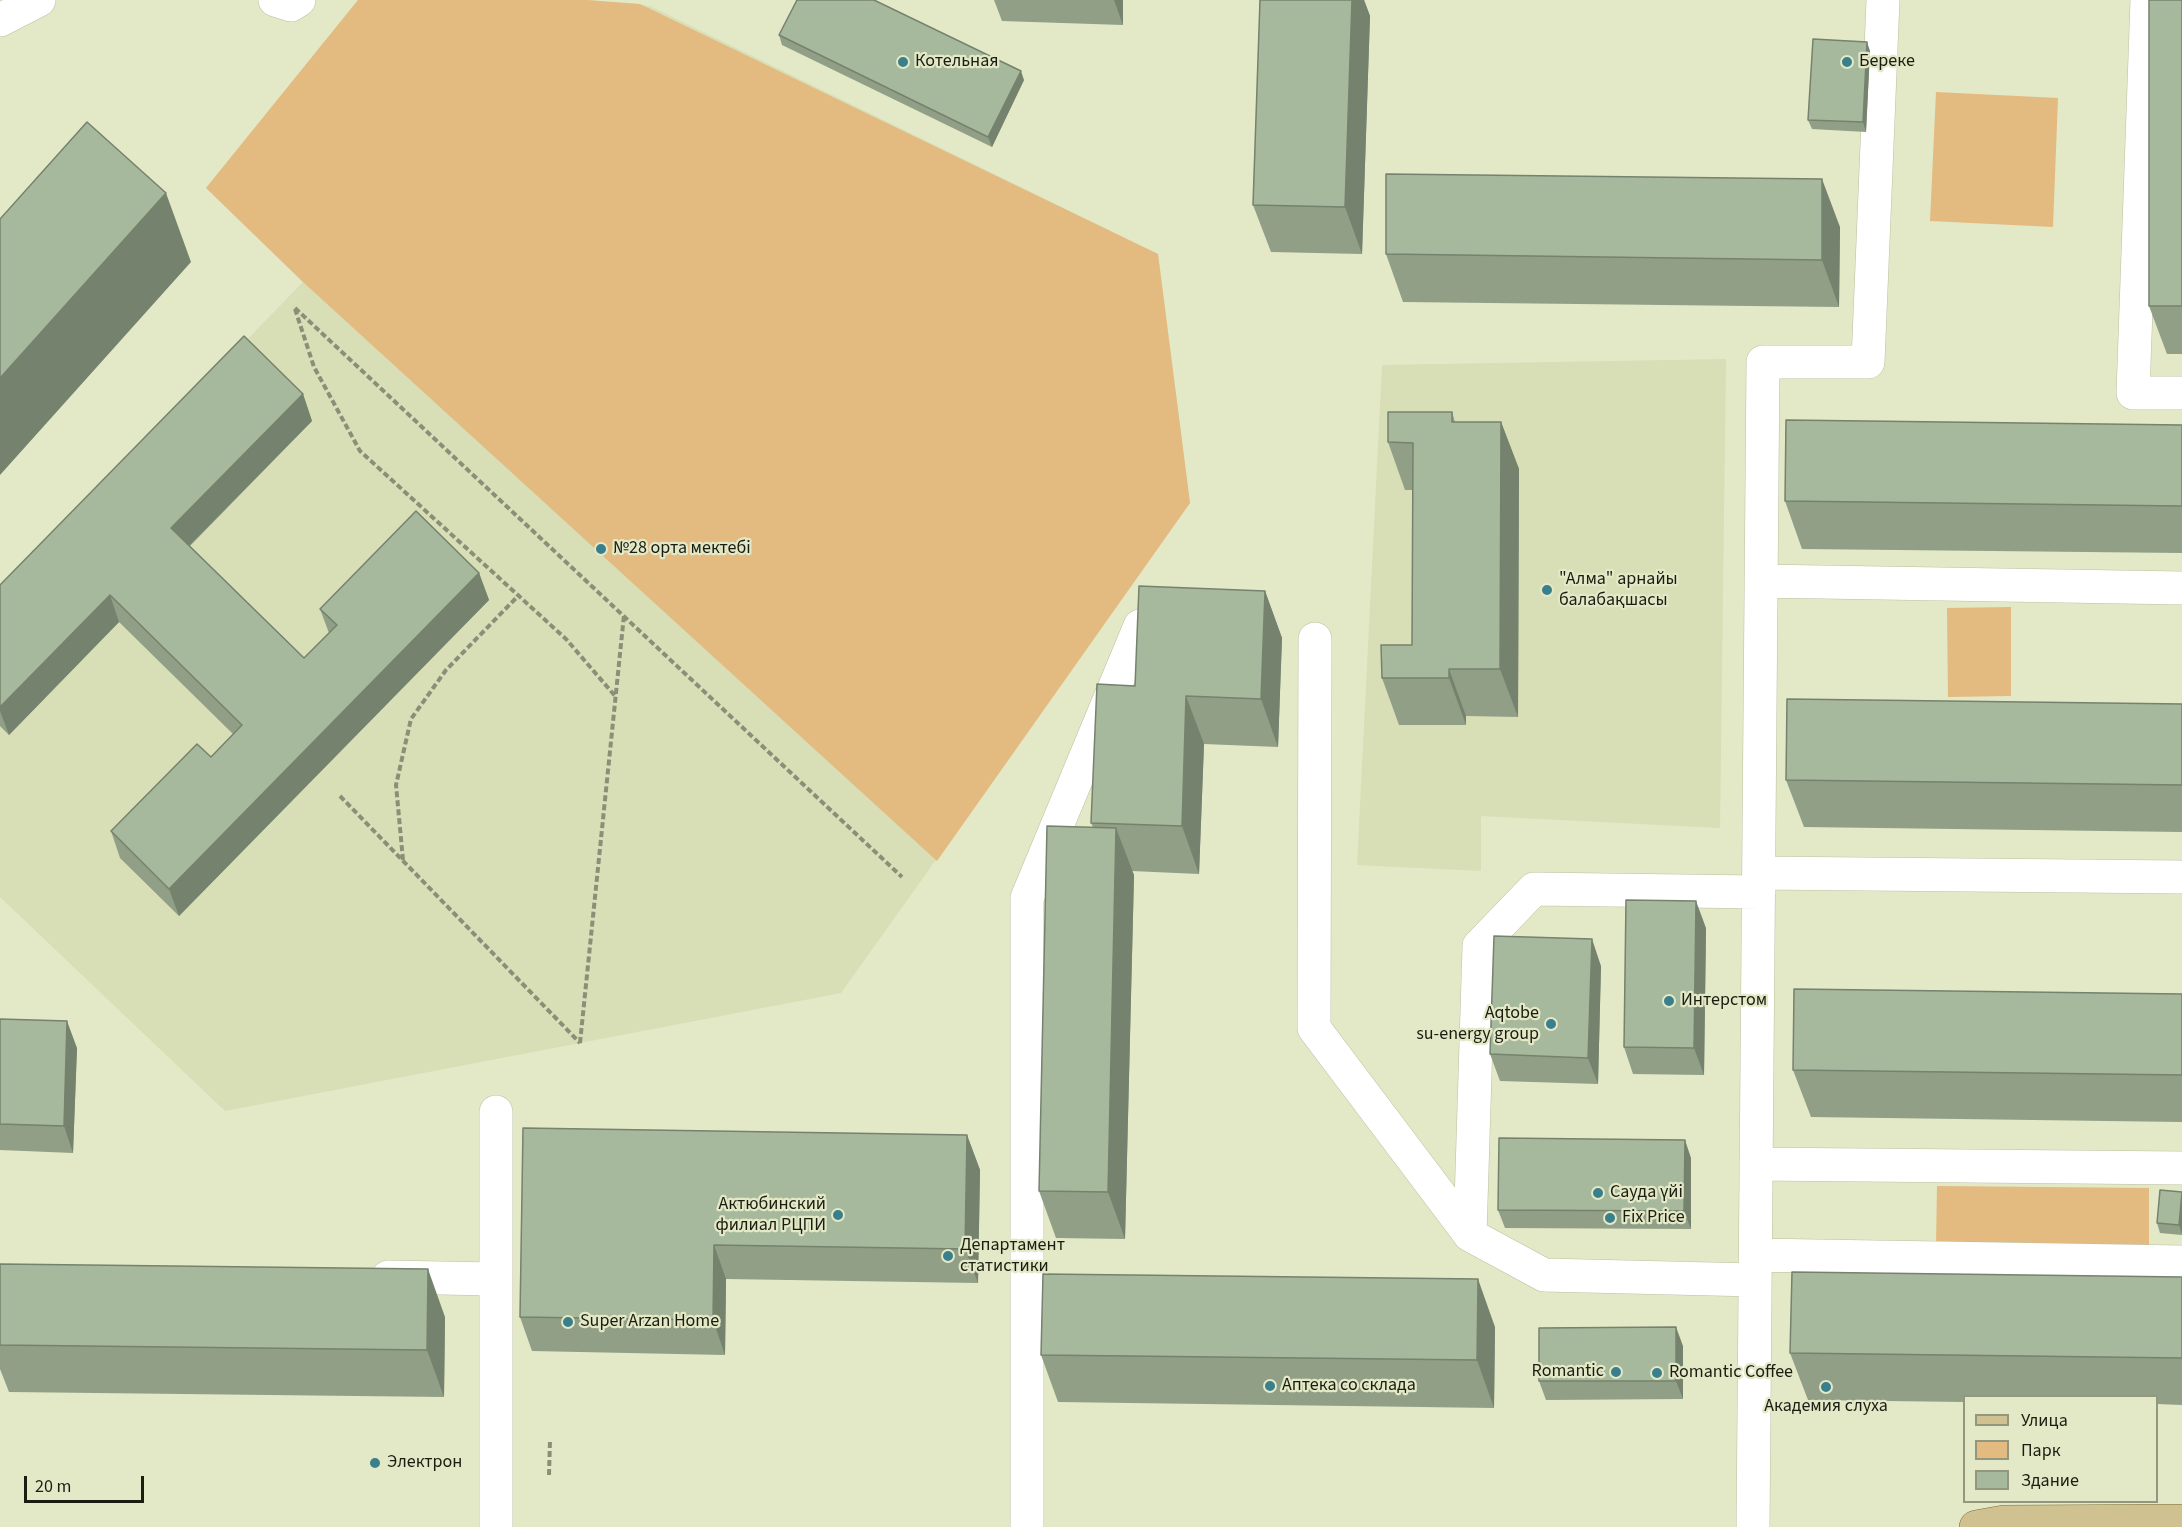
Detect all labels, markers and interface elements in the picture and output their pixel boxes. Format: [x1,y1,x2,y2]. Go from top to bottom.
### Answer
place label: Котельная [915,51,999,73]
place label: Береке [1859,51,1915,73]
marker: Котельная [896,55,910,69]
marker: Береке [1840,55,1854,69]
place label: №28 орта мектебі [613,538,751,560]
marker: №28 орта мектебі [594,542,608,556]
place label: "Алма" арнайы балабақшасы [1559,569,1678,612]
marker: "Алма" арнайы балабақшасы [1540,583,1554,597]
place label: Интерстом [1681,990,1767,1012]
marker: Интерстом [1662,994,1676,1008]
place label: Aqtobe su-energy group [1416,1003,1539,1046]
marker: Aqtobe su-energy group [1544,1017,1558,1031]
place label: Сауда үйі [1610,1182,1683,1204]
marker: Сауда үйі [1591,1186,1605,1200]
place label: Актюбинский филиал РЦПИ [716,1194,826,1236]
place label: Fix Price [1622,1207,1685,1229]
marker: Актюбинский филиал РЦПИ [831,1208,845,1222]
marker: Fix Price [1603,1211,1617,1225]
place label: Департамент статистики [960,1235,1065,1278]
marker: Департамент статистики [941,1249,955,1263]
place label: Super Arzan Home [580,1311,719,1333]
marker: Super Arzan Home [561,1315,575,1329]
place label: Romantic [1532,1361,1604,1383]
place label: Romantic Coffee [1669,1362,1793,1384]
marker: Romantic [1609,1365,1623,1379]
marker: Romantic Coffee [1650,1366,1664,1380]
place label: Аптека со склада [1282,1375,1416,1397]
marker: Аптека со склада [1263,1379,1277,1393]
marker: Академия слуха [1819,1380,1833,1394]
legend [1963,1395,2158,1503]
place label: Академия слуха [1764,1396,1888,1418]
text: Улица [2021,1408,2068,1433]
text: Парк [2021,1438,2061,1463]
place label: Электрон [387,1452,462,1474]
marker: Электрон [368,1456,382,1470]
scale bar [27,1464,147,1502]
text: Здание [2021,1468,2079,1493]
text: 20 m [35,1474,71,1499]

